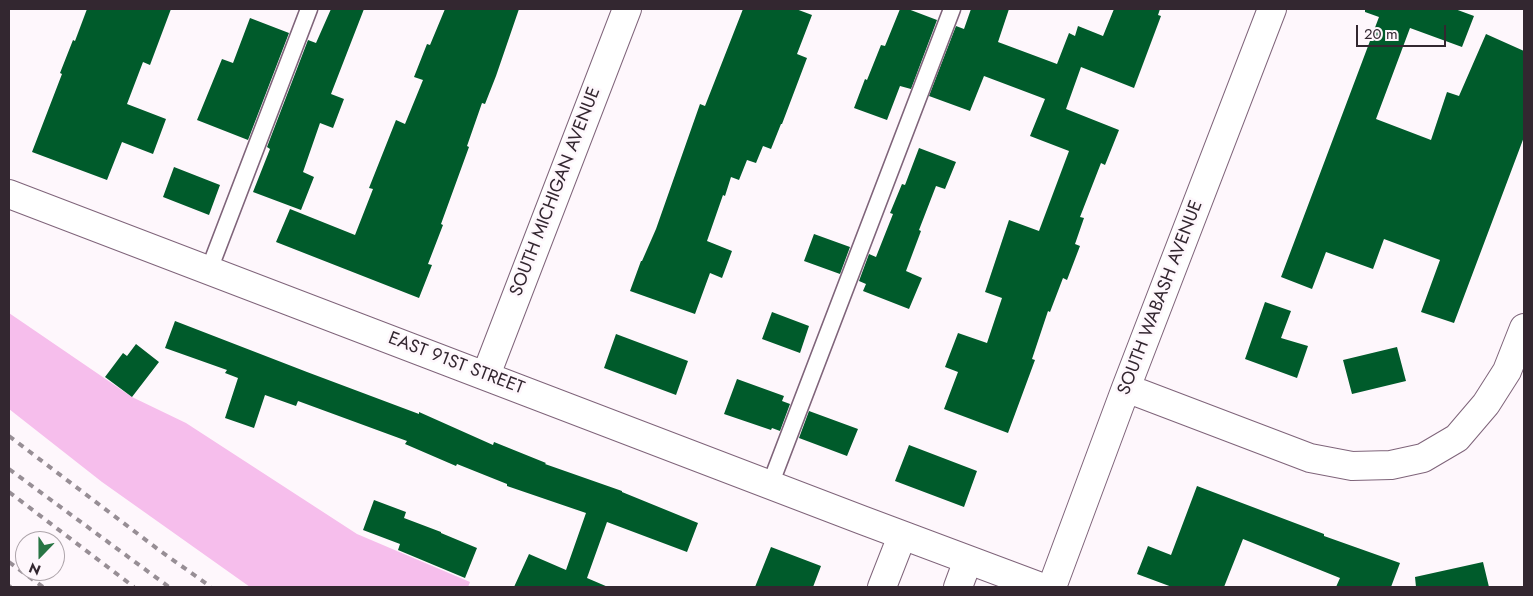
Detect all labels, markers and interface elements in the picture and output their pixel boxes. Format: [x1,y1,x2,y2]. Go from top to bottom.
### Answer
scale bar [1358,15,1448,47]
text: 20 m [1364,23,1398,45]
street label: SOUTH MICHIGAN AVENUE [506,84,606,300]
street label: SOUTH WABASH AVENUE [1114,198,1208,398]
street label: EAST 91ST STREET [385,328,527,400]
north arrow [15,531,65,581]
text: N [26,558,44,580]

